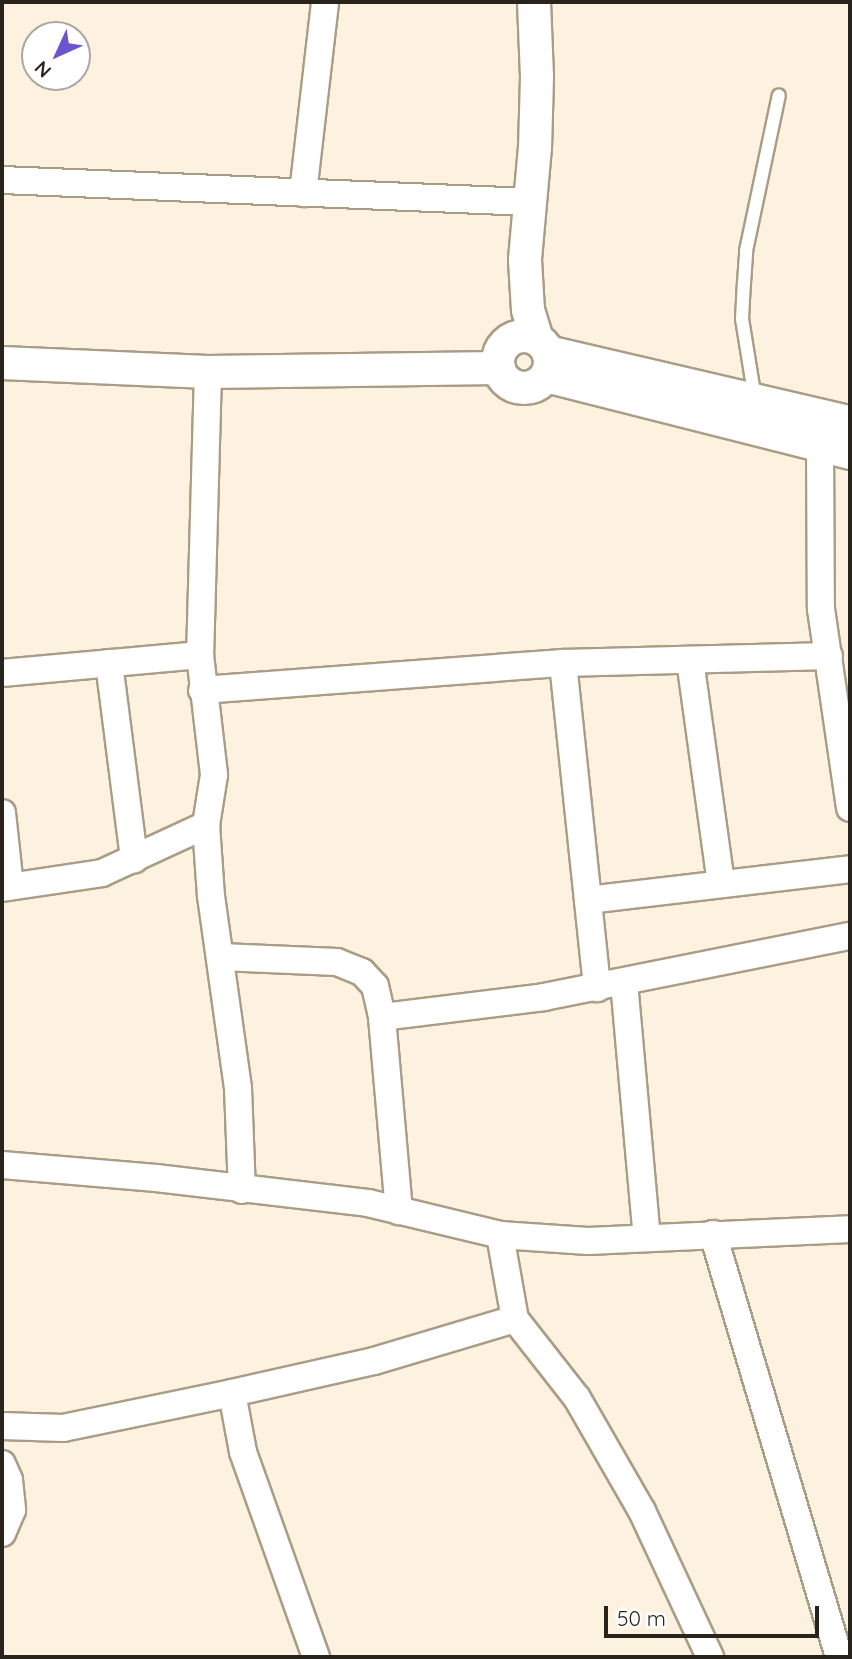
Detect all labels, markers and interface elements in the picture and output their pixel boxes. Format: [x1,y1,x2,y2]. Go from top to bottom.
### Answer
north arrow [21,21,91,91]
text: N [29,56,56,83]
scale bar [607,1592,822,1636]
text: 50 m [617,1605,666,1631]

